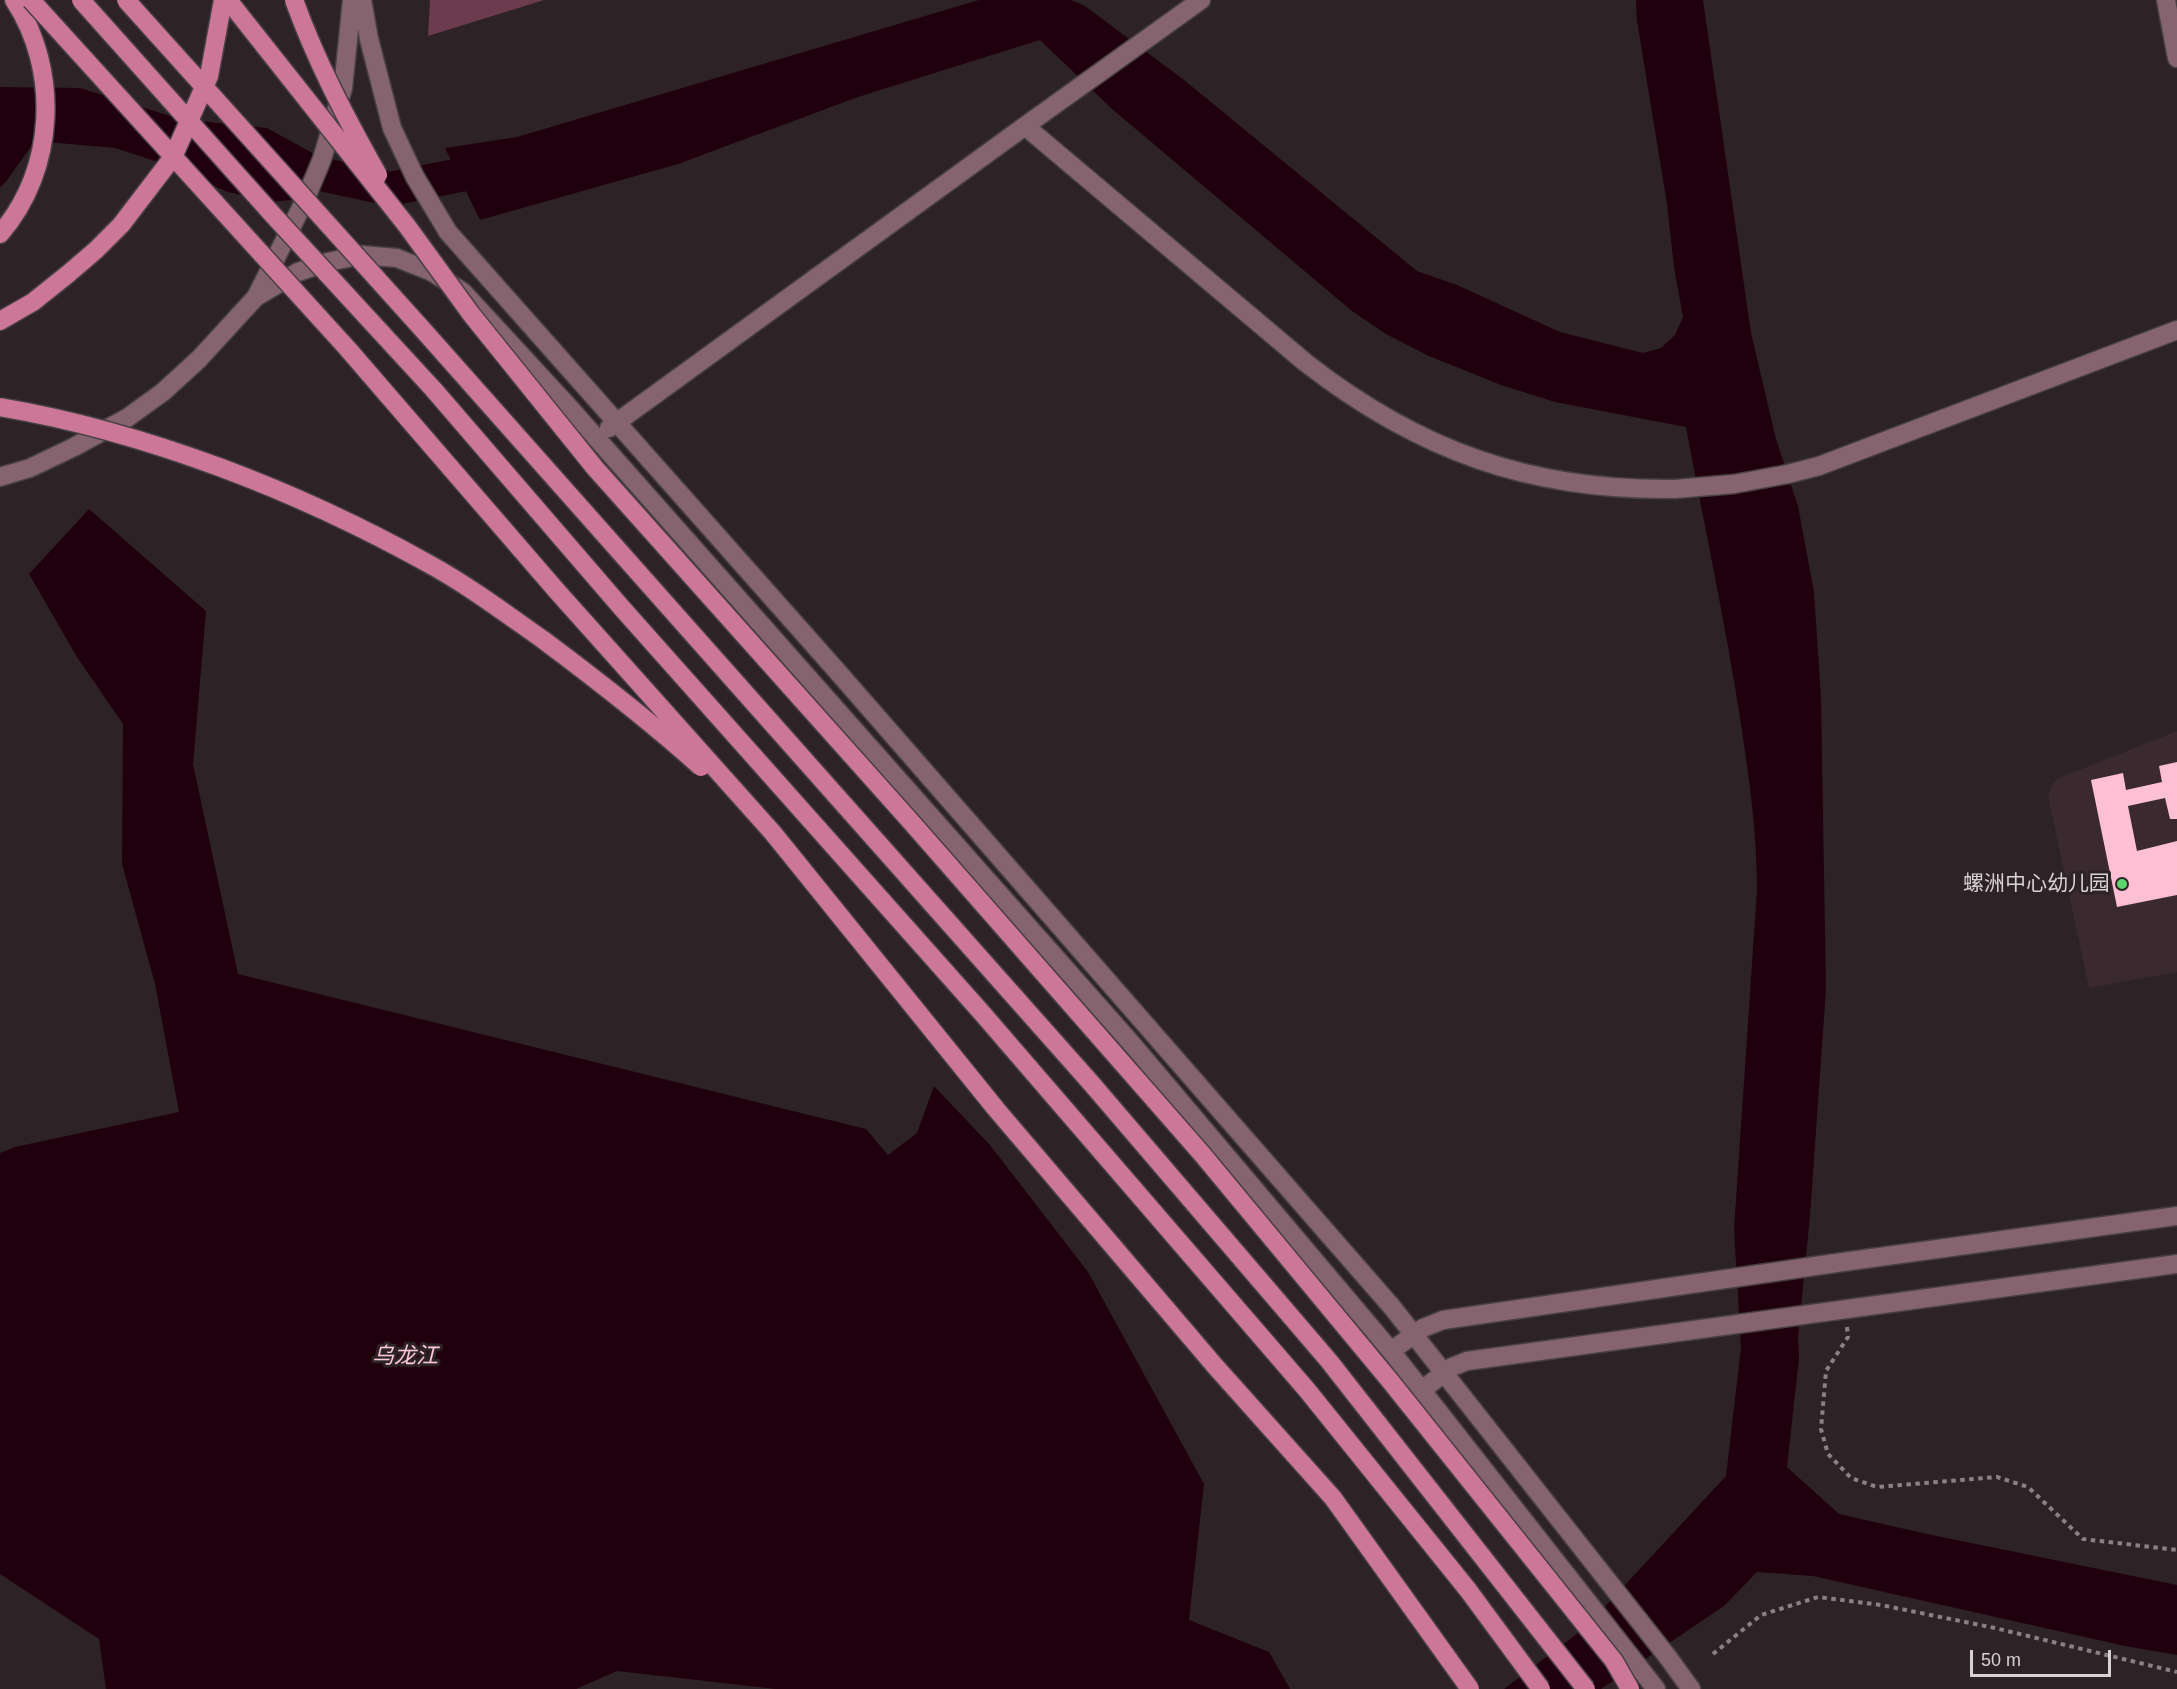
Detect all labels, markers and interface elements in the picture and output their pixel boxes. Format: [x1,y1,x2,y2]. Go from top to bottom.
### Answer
place label: 螺洲中心幼儿园 [1963,871,2110,897]
marker: 螺洲中心幼儿园 [2115,877,2129,891]
water label: 乌龙江 [372,1344,438,1370]
scale bar [1973,1638,2114,1676]
text: 50 m [1981,1650,2021,1670]

